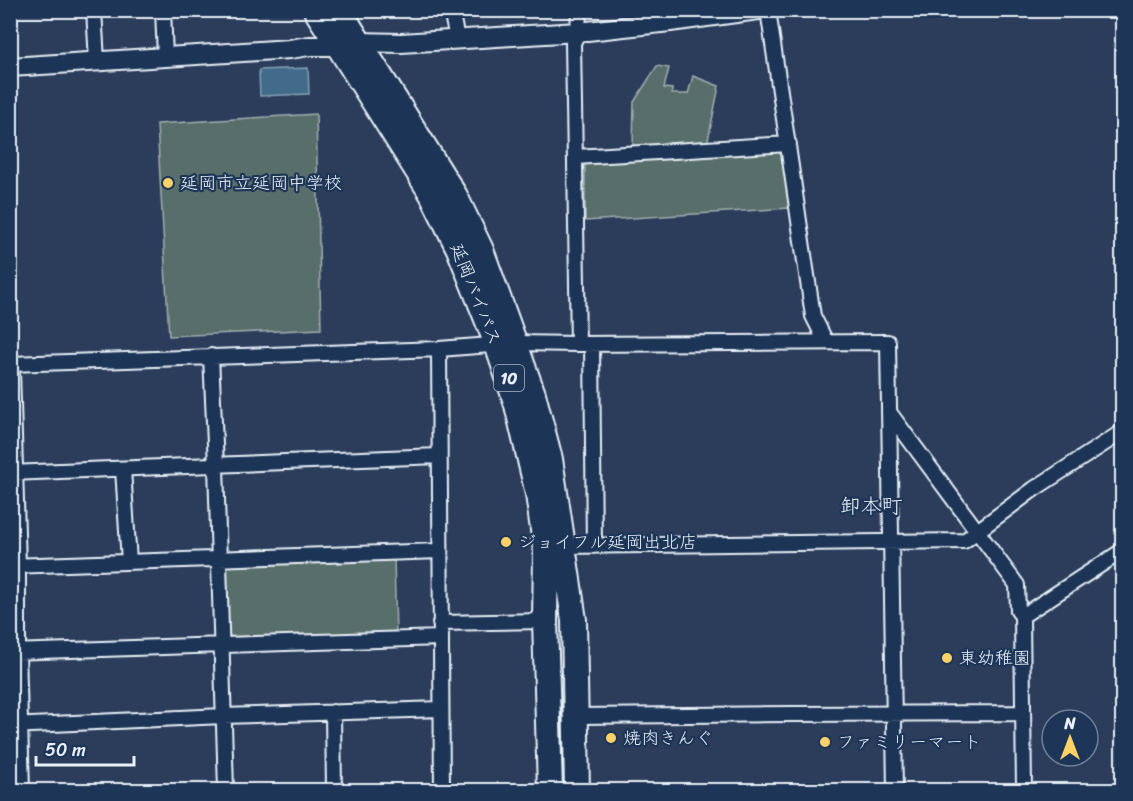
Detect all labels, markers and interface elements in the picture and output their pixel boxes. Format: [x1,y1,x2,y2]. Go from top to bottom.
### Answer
place label: 延岡市立延岡中学校 [180,167,342,199]
marker: 延岡市立延岡中学校 [161,176,175,190]
street label: 延岡バイパス [441,238,511,350]
road number: 10 [494,365,524,391]
district label: 卸本町 [840,487,903,525]
place label: ジョイフル延岡出北店 [518,526,697,558]
marker: ジョイフル延岡出北店 [499,535,513,549]
place label: 東幼稚園 [959,642,1031,674]
marker: 東幼稚園 [940,651,954,665]
north arrow [1040,708,1100,768]
text: N [1063,709,1076,738]
place label: 焼肉きんぐ [623,722,713,754]
place label: ファミリーマート [837,726,981,758]
scale bar [36,729,134,767]
marker: 焼肉きんぐ [604,731,618,745]
text: 50 m [45,734,86,766]
marker: ファミリーマート [818,735,832,749]

